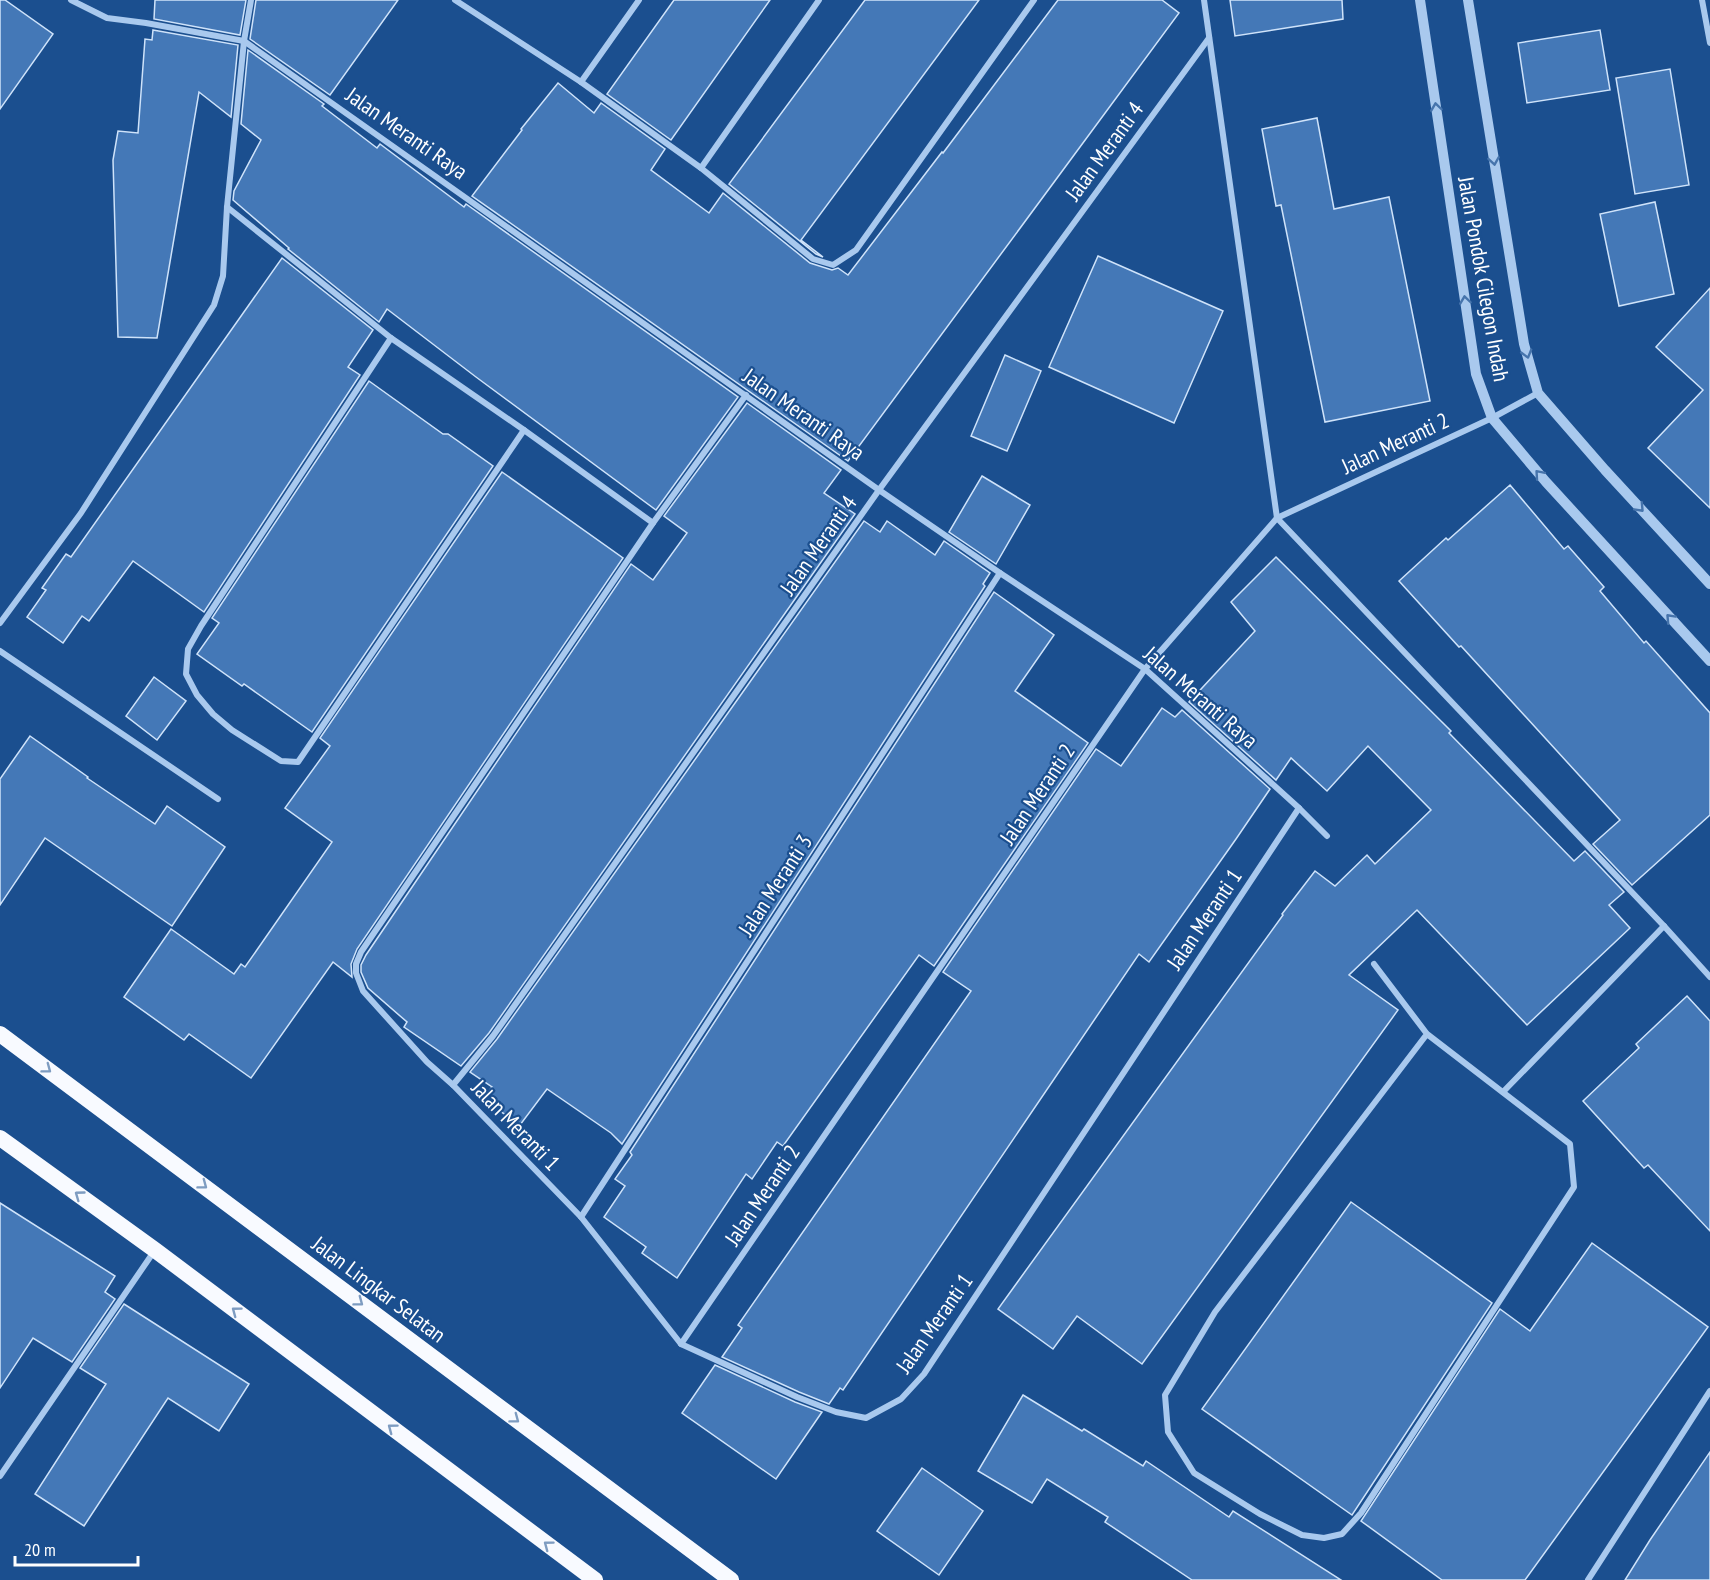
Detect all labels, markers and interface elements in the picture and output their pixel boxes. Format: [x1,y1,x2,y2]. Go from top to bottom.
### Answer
street label: Jalan Meranti Raya [340,80,473,185]
street label: Jalan Meranti 4 [1058,96,1149,207]
one-way arrow [1431,102,1443,111]
one-way arrow [1488,157,1500,166]
street label: Jalan Pondok Cilegon Indah [1452,173,1516,384]
one-way arrow [1459,295,1471,304]
one-way arrow [1520,348,1532,358]
street label: Jalan Meranti Raya [737,361,870,466]
street label: Jalan Meranti 2 [1336,406,1453,480]
one-way arrow [1535,470,1546,481]
street label: Jalan Meranti 4 [773,490,863,601]
one-way arrow [1633,502,1644,512]
one-way arrow [1667,614,1678,625]
street label: Jalan Meranti Raya [1138,639,1264,754]
street label: Jalan Meranti 2 [993,738,1081,850]
street label: Jalan Meranti 3 [731,829,818,942]
street label: Jalan Meranti 1 [1160,863,1248,975]
one-way arrow [40,1061,51,1072]
street label: Jalan Meranti 1 [465,1073,566,1176]
street label: Jalan Meranti 2 [718,1139,806,1251]
one-way arrow [196,1178,207,1189]
one-way arrow [75,1191,86,1202]
street label: Jalan Lingkar Selatan [306,1229,451,1348]
street label: Jalan Meranti 1 [889,1268,979,1379]
one-way arrow [353,1295,364,1306]
one-way arrow [232,1307,243,1318]
one-way arrow [509,1412,520,1423]
one-way arrow [388,1424,399,1435]
scale bar [15,1529,138,1567]
text: 20 m [24,1538,56,1561]
one-way arrow [543,1541,554,1552]

